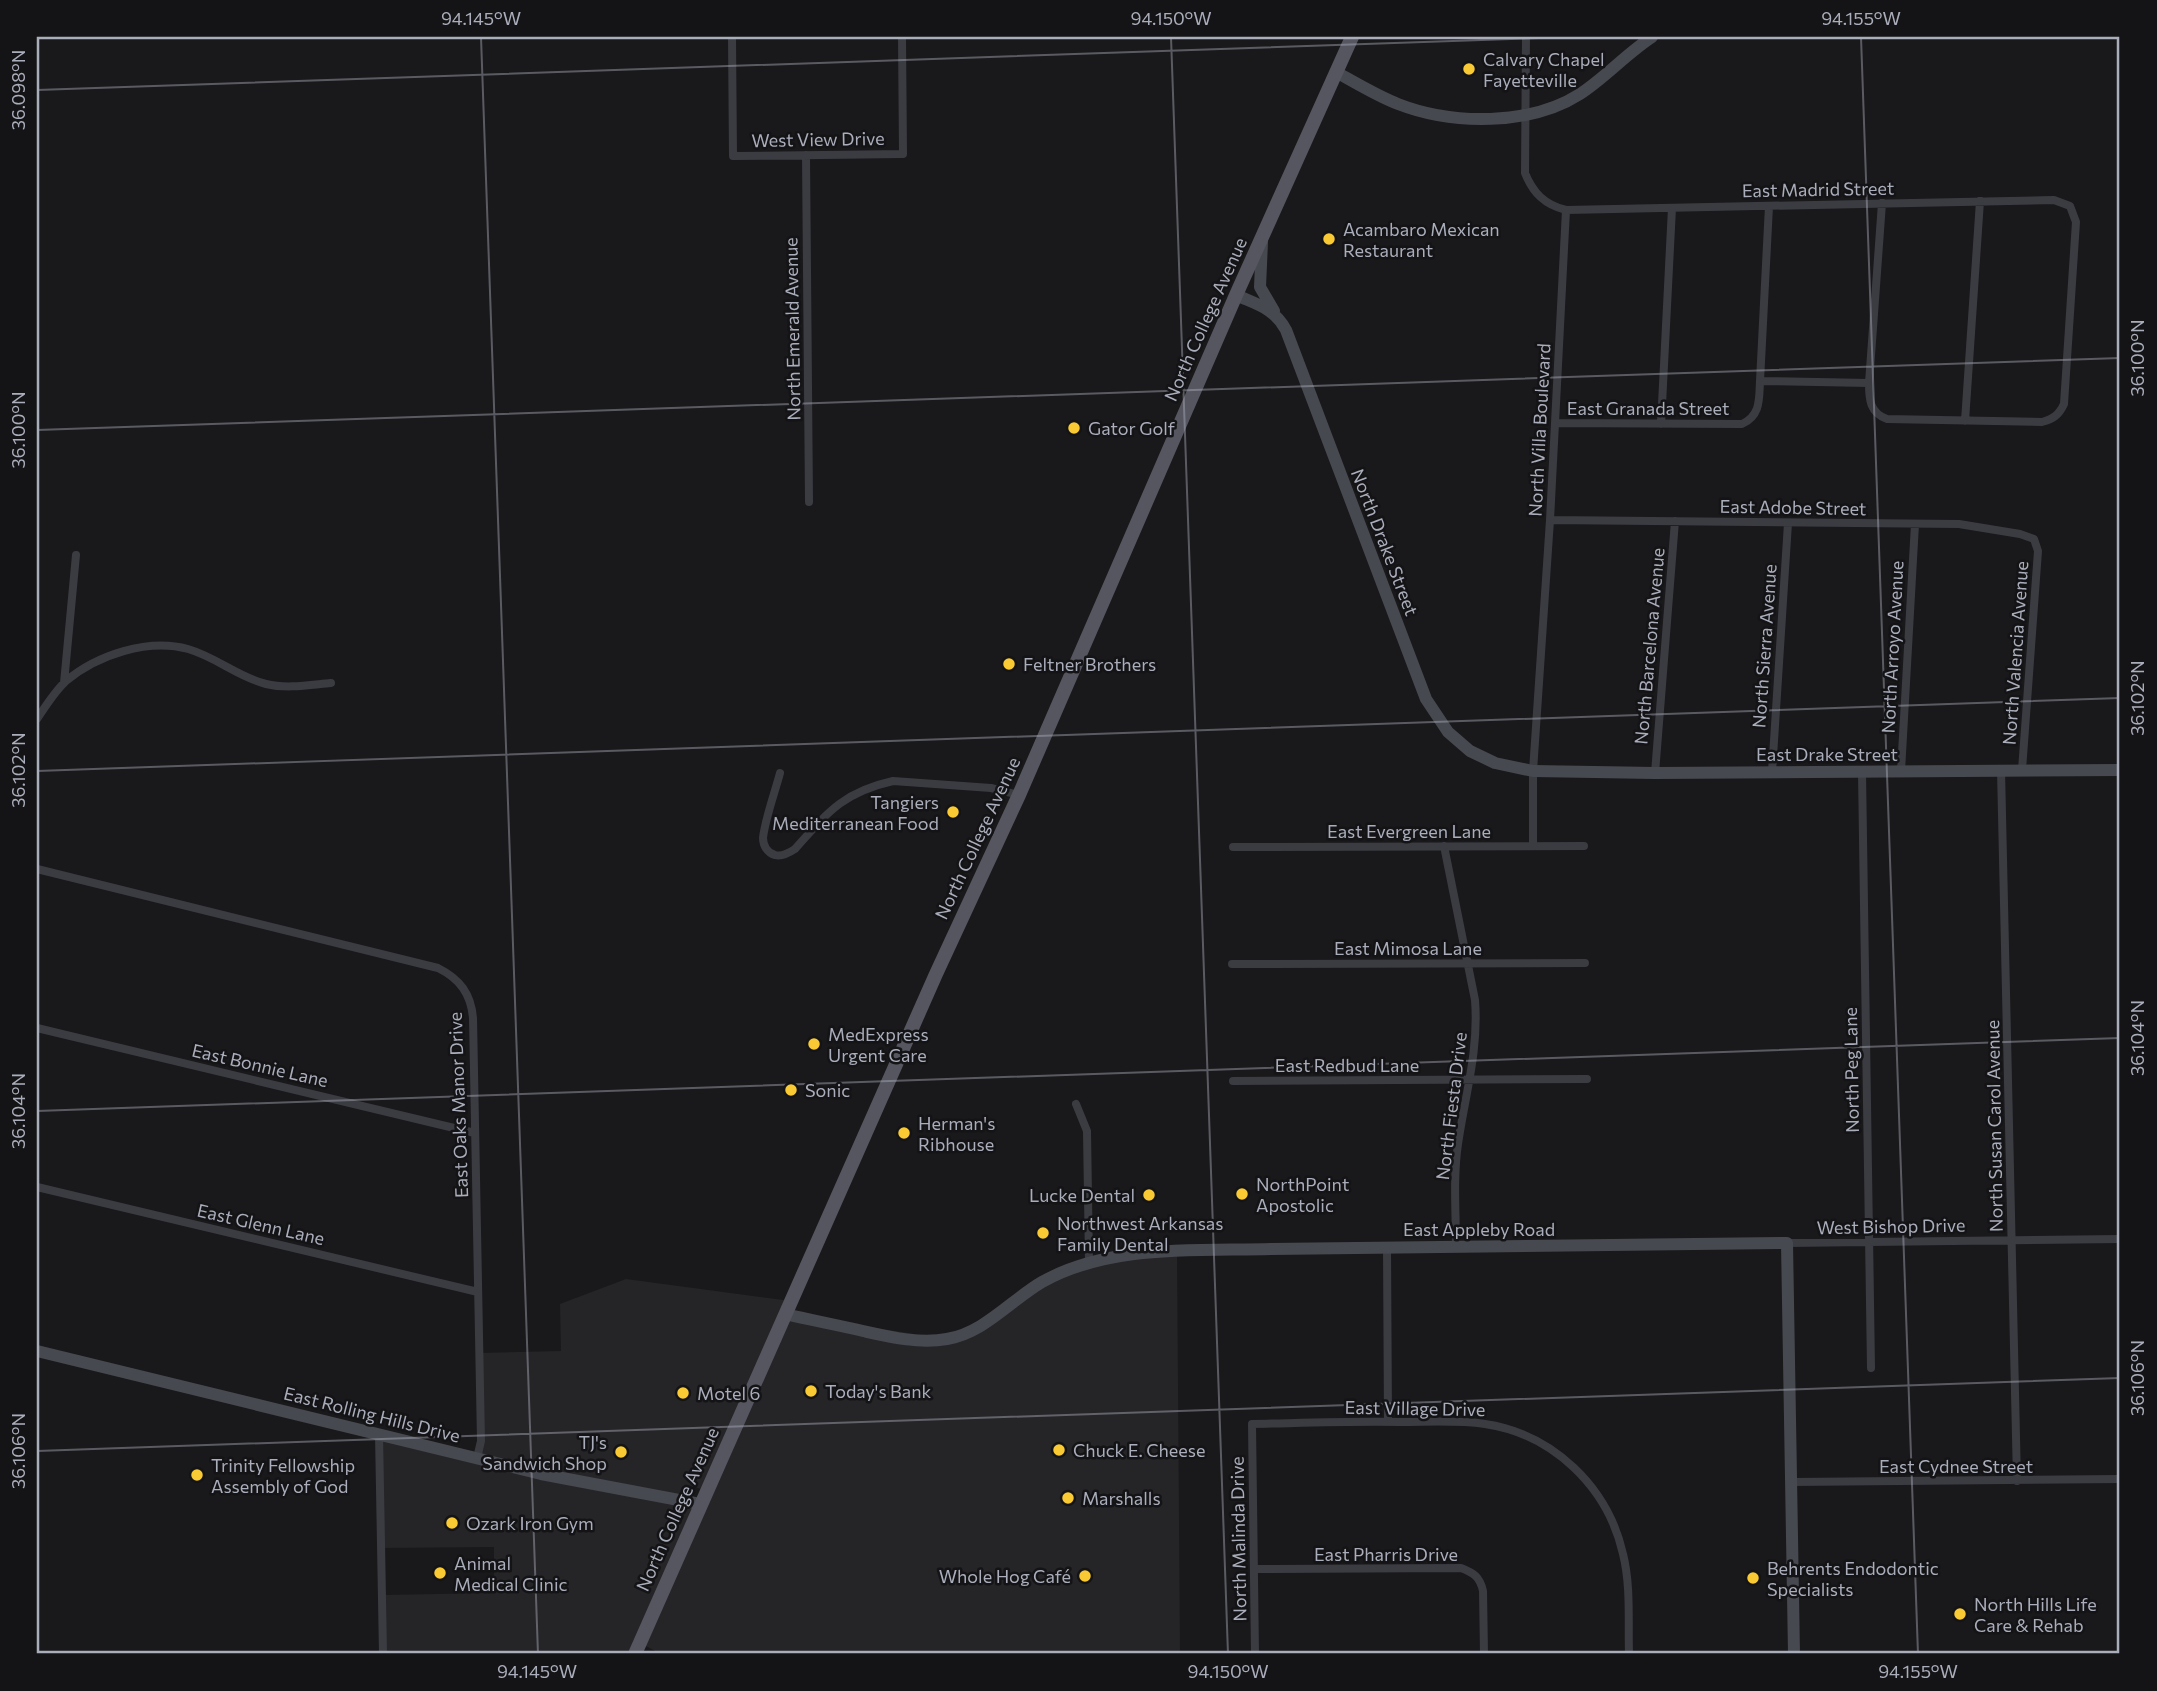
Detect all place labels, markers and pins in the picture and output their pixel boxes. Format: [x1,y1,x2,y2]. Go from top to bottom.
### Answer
place label: Calvary Chapel Fayetteville [1483,48,1605,91]
marker: Calvary Chapel Fayetteville [1461,61,1477,77]
place label: Acambaro Mexican Restaurant [1343,218,1500,261]
marker: Acambaro Mexican Restaurant [1321,231,1337,247]
place label: Gator Golf [1088,417,1176,439]
marker: Gator Golf [1066,420,1082,436]
place label: Feltner Brothers [1023,653,1156,675]
marker: Feltner Brothers [1001,656,1017,672]
place label: Tangiers Mediterranean Food [772,791,939,834]
marker: Tangiers Mediterranean Food [945,804,961,820]
place label: MedExpress Urgent Care [828,1023,929,1066]
marker: MedExpress Urgent Care [806,1036,822,1052]
place label: Sonic [805,1079,850,1101]
marker: Sonic [783,1082,799,1098]
place label: Herman's Ribhouse [918,1112,995,1155]
marker: Herman's Ribhouse [896,1125,912,1141]
place label: NorthPoint Apostolic [1256,1173,1349,1216]
place label: Lucke Dental [1029,1184,1135,1206]
marker: NorthPoint Apostolic [1234,1186,1250,1202]
marker: Lucke Dental [1141,1187,1157,1203]
place label: Northwest Arkansas Family Dental [1057,1212,1223,1255]
marker: Northwest Arkansas Family Dental [1035,1225,1051,1241]
place label: Today's Bank [825,1380,931,1402]
place label: Motel 6 [697,1382,761,1404]
marker: Today's Bank [803,1383,819,1399]
marker: Motel 6 [675,1385,691,1401]
place label: TJ's Sandwich Shop [482,1431,607,1474]
place label: Chuck E. Cheese [1073,1439,1206,1461]
marker: Chuck E. Cheese [1051,1442,1067,1458]
marker: TJ's Sandwich Shop [613,1444,629,1460]
place label: Trinity Fellowship Assembly of God [211,1454,355,1497]
marker: Trinity Fellowship Assembly of God [189,1467,205,1483]
place label: Marshalls [1082,1487,1161,1509]
marker: Marshalls [1060,1490,1076,1506]
place label: Ozark Iron Gym [466,1512,594,1534]
marker: Ozark Iron Gym [444,1515,460,1531]
place label: Animal Medical Clinic [454,1552,568,1595]
place label: Behrents Endodontic Specialists [1767,1557,1939,1600]
marker: Animal Medical Clinic [432,1565,448,1581]
place label: Whole Hog Café [939,1565,1071,1587]
marker: Whole Hog Café [1077,1568,1093,1584]
marker: Behrents Endodontic Specialists [1745,1570,1761,1586]
place label: North Hills Life Care & Rehab [1974,1593,2097,1636]
marker: North Hills Life Care & Rehab [1952,1606,1968,1622]

